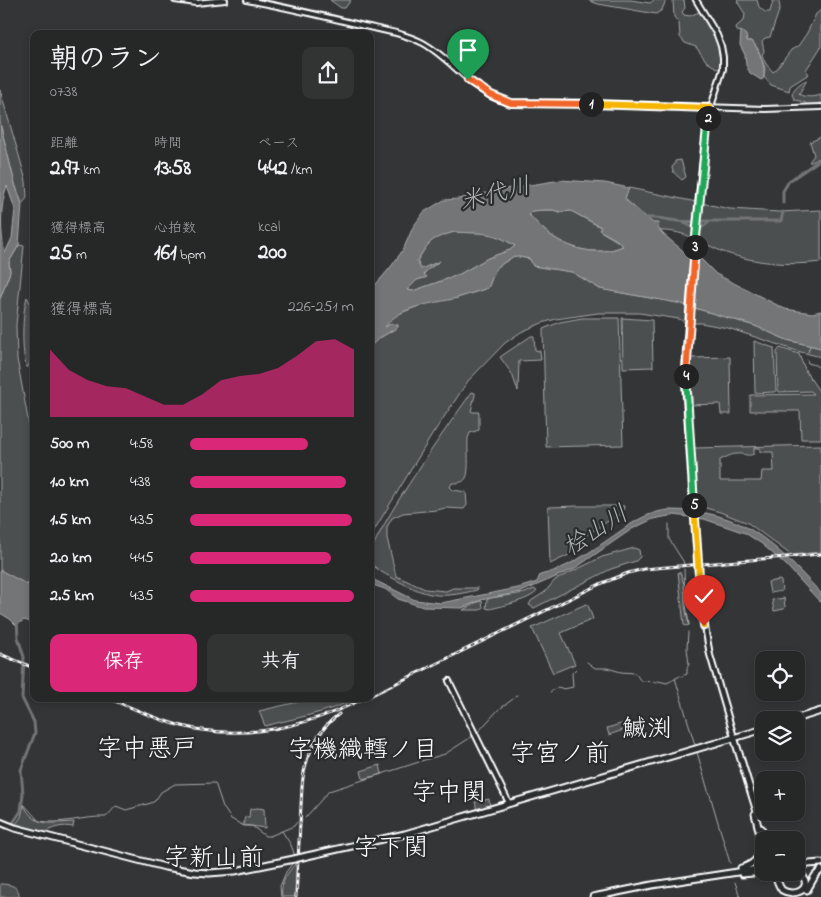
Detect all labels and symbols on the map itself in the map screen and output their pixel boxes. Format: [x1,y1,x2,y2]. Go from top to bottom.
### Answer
pin [447,29,489,80]
pin: 1 [578,92,604,116]
pin: 2 [696,106,720,130]
water label: 米代川 [456,170,535,221]
pin: 3 [682,234,708,260]
pin: 4 [674,364,698,388]
pin: 5 [682,492,706,518]
water label: 桧山川 [557,498,636,566]
pin [683,575,725,626]
district label: 鰄渕 [622,712,672,748]
district label: 字中悪戸 [97,732,197,768]
district label: 字機織轌ノ目 [288,733,438,769]
district label: 字宮ノ前 [510,737,610,773]
district label: 字中関 [411,776,487,812]
district label: 字下関 [353,831,429,867]
district label: 字新山前 [164,841,264,877]

